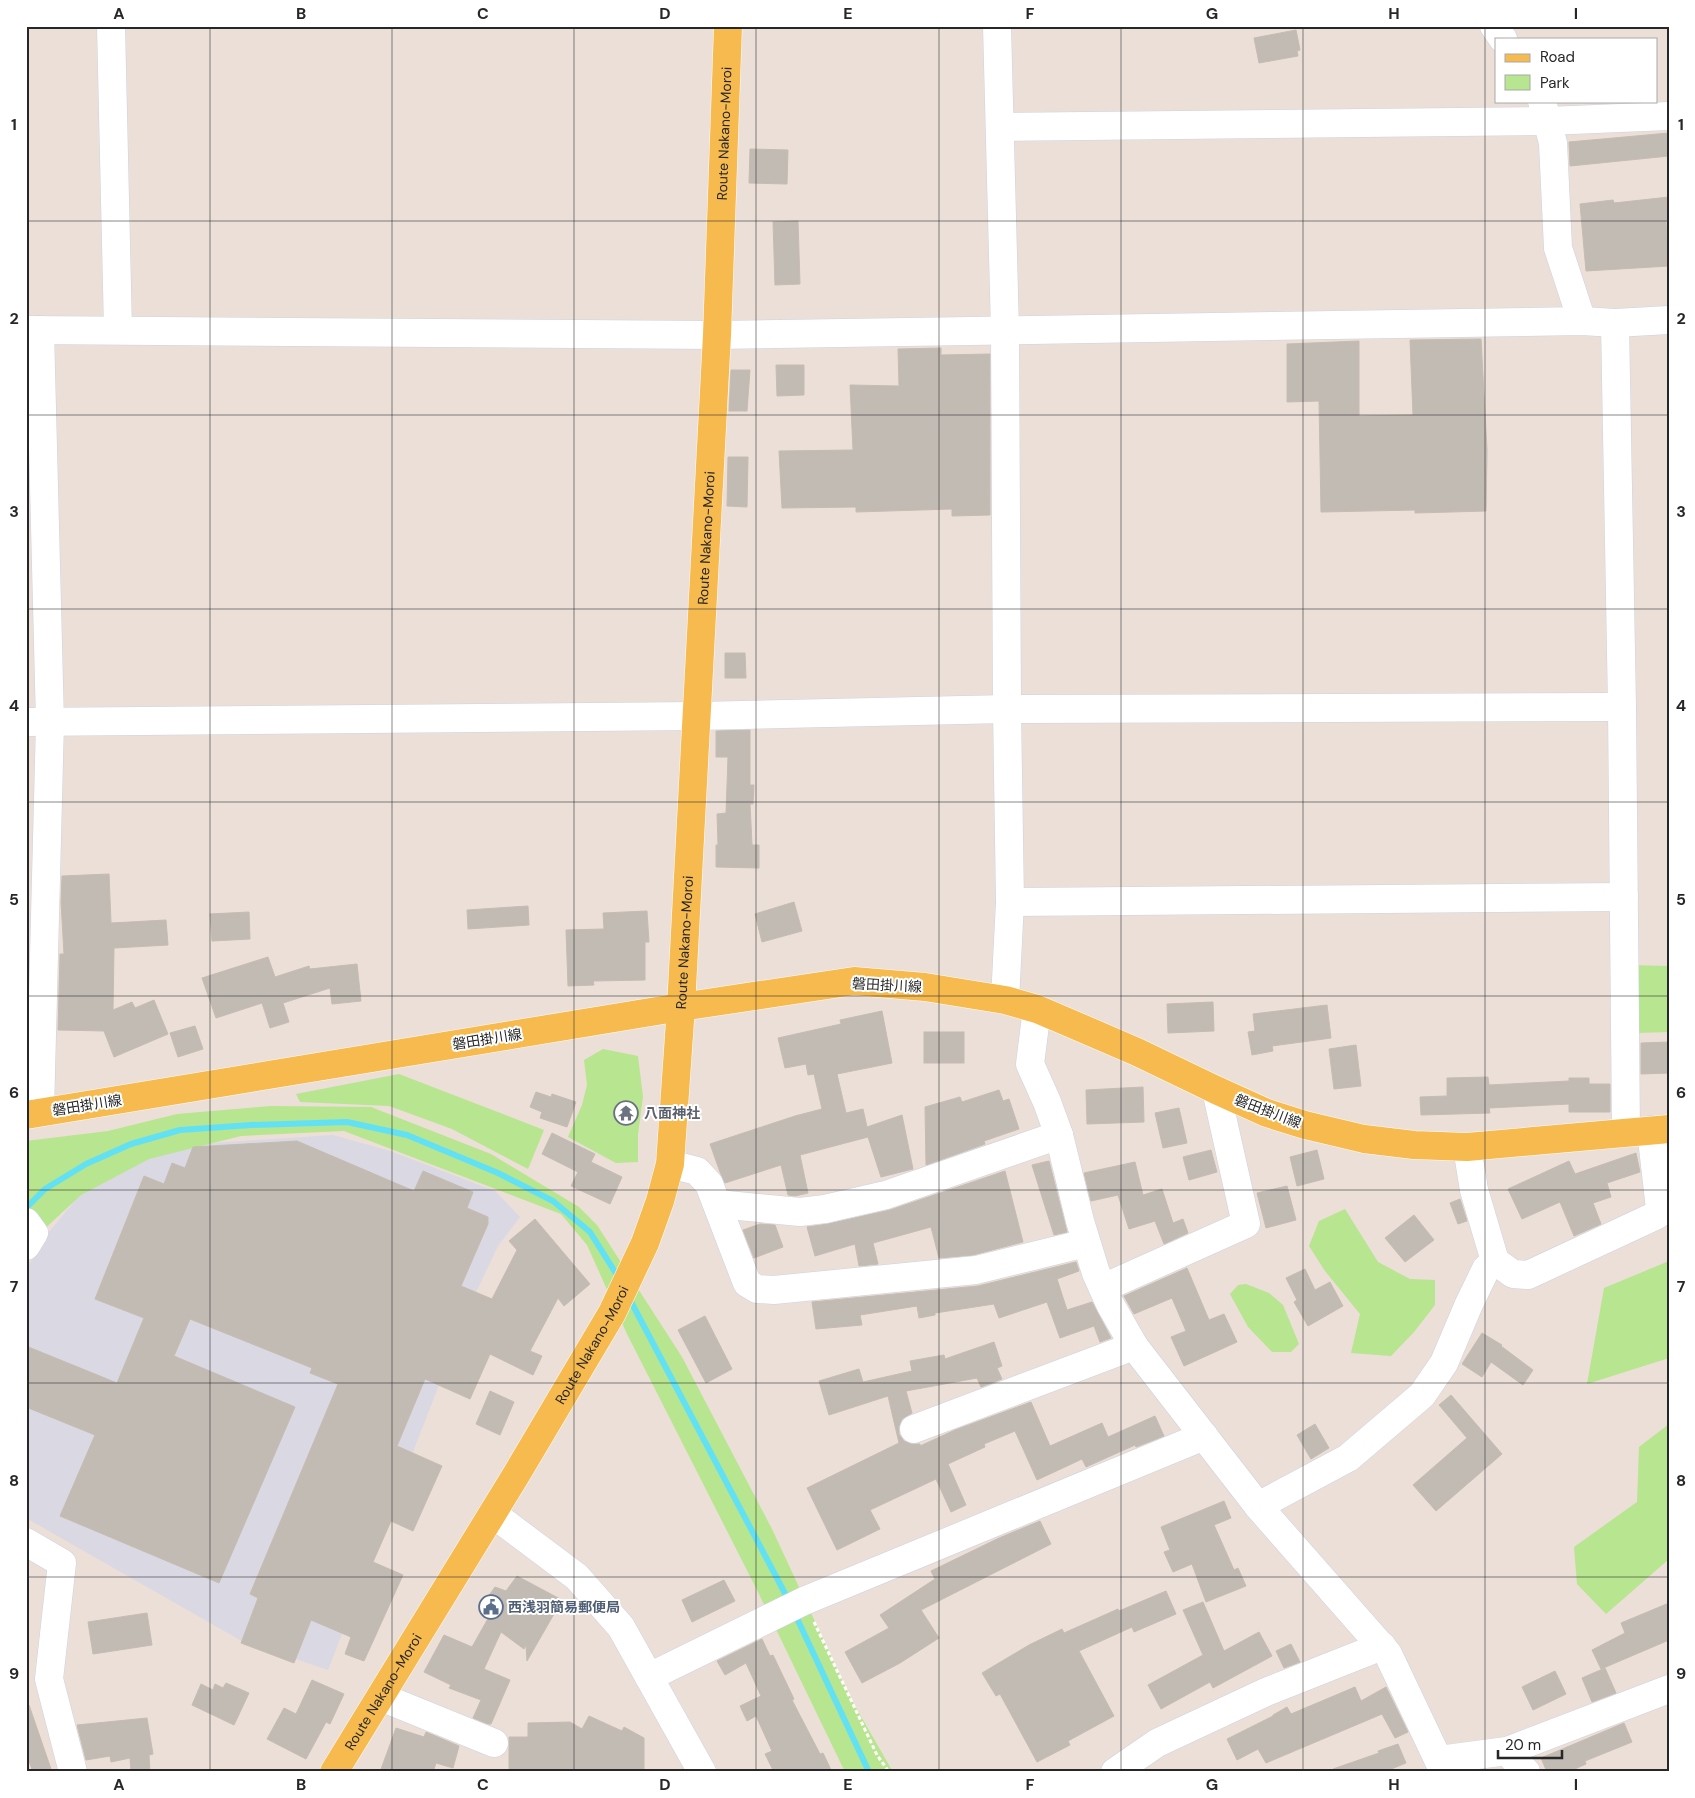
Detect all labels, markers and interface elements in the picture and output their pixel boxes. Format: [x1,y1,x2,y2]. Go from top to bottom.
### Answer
text: A [113,3,125,24]
text: B [296,3,306,24]
text: C [477,3,489,24]
text: D [659,3,671,24]
text: E [843,3,853,24]
text: F [1026,3,1035,24]
text: G [1206,3,1218,24]
text: H [1388,3,1400,24]
text: I [1574,3,1578,24]
legend [1495,38,1658,102]
text: Road [1540,47,1575,67]
street label: Route Nakano-Moroi [713,66,736,201]
text: Park [1540,73,1570,93]
text: 1 [11,114,17,135]
text: 1 [1678,114,1684,135]
text: 2 [9,308,19,329]
text: 2 [1676,308,1686,329]
street label: Route Nakano-Moroi [694,471,719,605]
text: 3 [9,501,19,522]
text: 3 [1676,501,1686,522]
text: 4 [9,695,19,716]
text: 4 [1676,695,1686,716]
street label: Route Nakano-Moroi [672,875,697,1010]
text: 5 [9,889,19,910]
text: 5 [1676,889,1686,910]
street label: 磐田掛川線 [852,974,922,996]
street label: 磐田掛川線 [451,1025,523,1053]
text: 6 [9,1082,19,1103]
text: 6 [1676,1082,1686,1103]
street label: 磐田掛川線 [1232,1090,1304,1132]
street label: 磐田掛川線 [51,1091,123,1119]
temple icon: 八面神社 [613,1100,639,1126]
place label: 八面神社 [644,1104,700,1122]
text: 7 [10,1276,19,1297]
text: 7 [1677,1276,1686,1297]
street label: Route Nakano-Moroi [551,1283,633,1408]
text: 8 [9,1470,19,1491]
text: 8 [1676,1470,1686,1491]
public building icon: 西浅羽簡易郵便局 [478,1594,504,1620]
place label: 西浅羽簡易郵便局 [508,1598,620,1616]
street label: Route Nakano-Moroi [340,1630,426,1754]
text: 9 [9,1663,19,1684]
text: 9 [1676,1663,1686,1684]
scale bar [1498,1728,1561,1760]
text: 20 m [1505,1735,1541,1755]
text: A [113,1774,125,1795]
text: B [296,1774,306,1795]
text: C [477,1774,489,1795]
text: D [659,1774,671,1795]
text: E [843,1774,853,1795]
text: F [1026,1774,1035,1795]
text: G [1206,1774,1218,1795]
text: H [1388,1774,1400,1795]
text: I [1574,1774,1578,1795]

